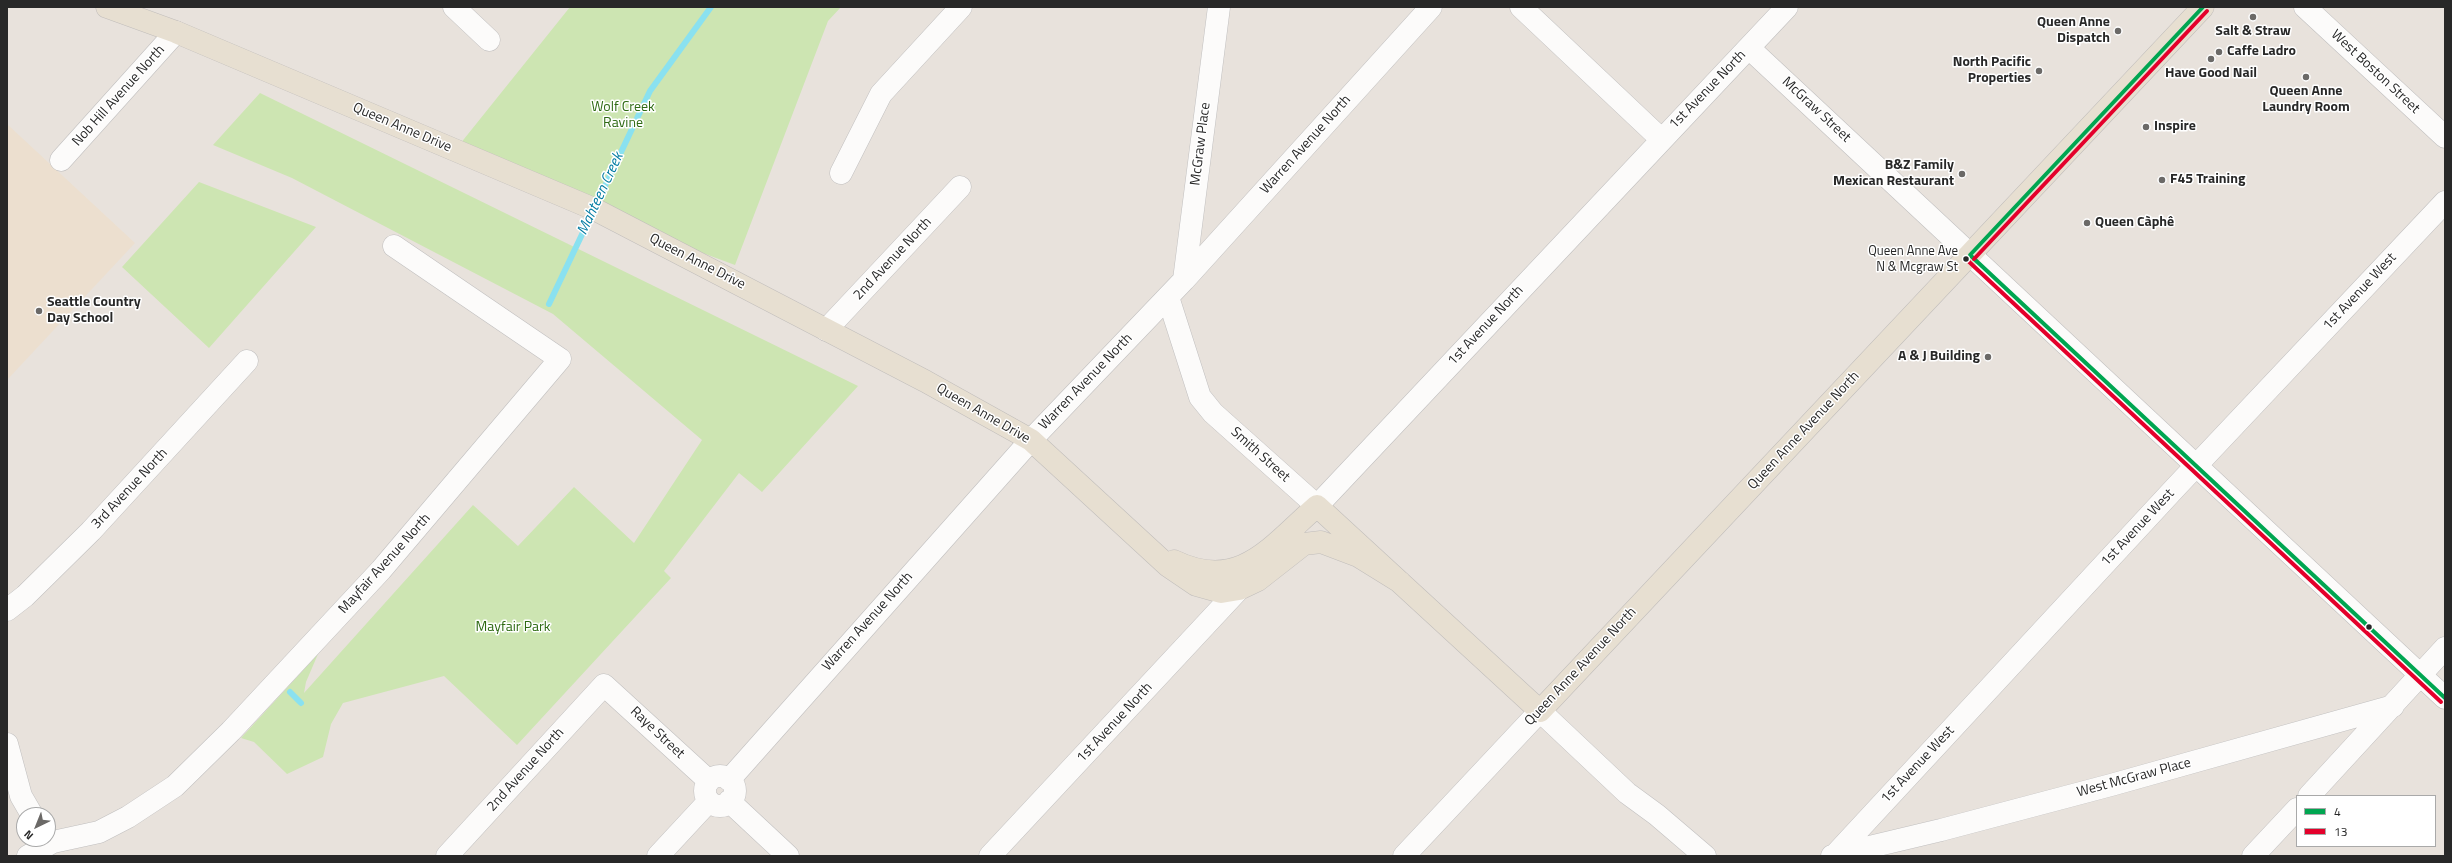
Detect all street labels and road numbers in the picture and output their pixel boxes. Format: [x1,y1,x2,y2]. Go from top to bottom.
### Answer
street label: West Boston Street [2327,27,2423,117]
street label: Nob Hill Avenue North [69,42,169,150]
street label: 1st Avenue North [1666,47,1750,133]
street label: McGraw Street [1778,74,1854,146]
street label: Warren Avenue North [1257,92,1355,198]
street label: Queen Anne Drive [350,100,454,156]
street label: McGraw Place [1188,101,1214,187]
street label: 2nd Avenue North [850,214,936,304]
street label: Queen Anne Drive [646,231,748,293]
street label: 1st Avenue West [2320,250,2400,334]
street label: 1st Avenue North [1445,283,1527,369]
street label: Warren Avenue North [1036,330,1136,434]
street label: Queen Anne Avenue North [1745,368,1863,494]
street label: Queen Anne Drive [933,380,1033,448]
street label: Smith Street [1227,424,1293,486]
street label: 3rd Avenue North [88,445,172,533]
street label: 1st Avenue West [2098,486,2178,570]
street label: Mayfair Avenue North [336,510,434,618]
street label: Warren Avenue North [819,569,917,675]
street label: Queen Anne Avenue North [1522,604,1640,730]
street label: 1st Avenue North [1074,680,1156,766]
street label: Raye Street [626,704,688,762]
street label: 1st Avenue West [1878,723,1958,807]
street label: 2nd Avenue North [484,725,568,815]
street label: West McGraw Place [2075,755,2193,801]

